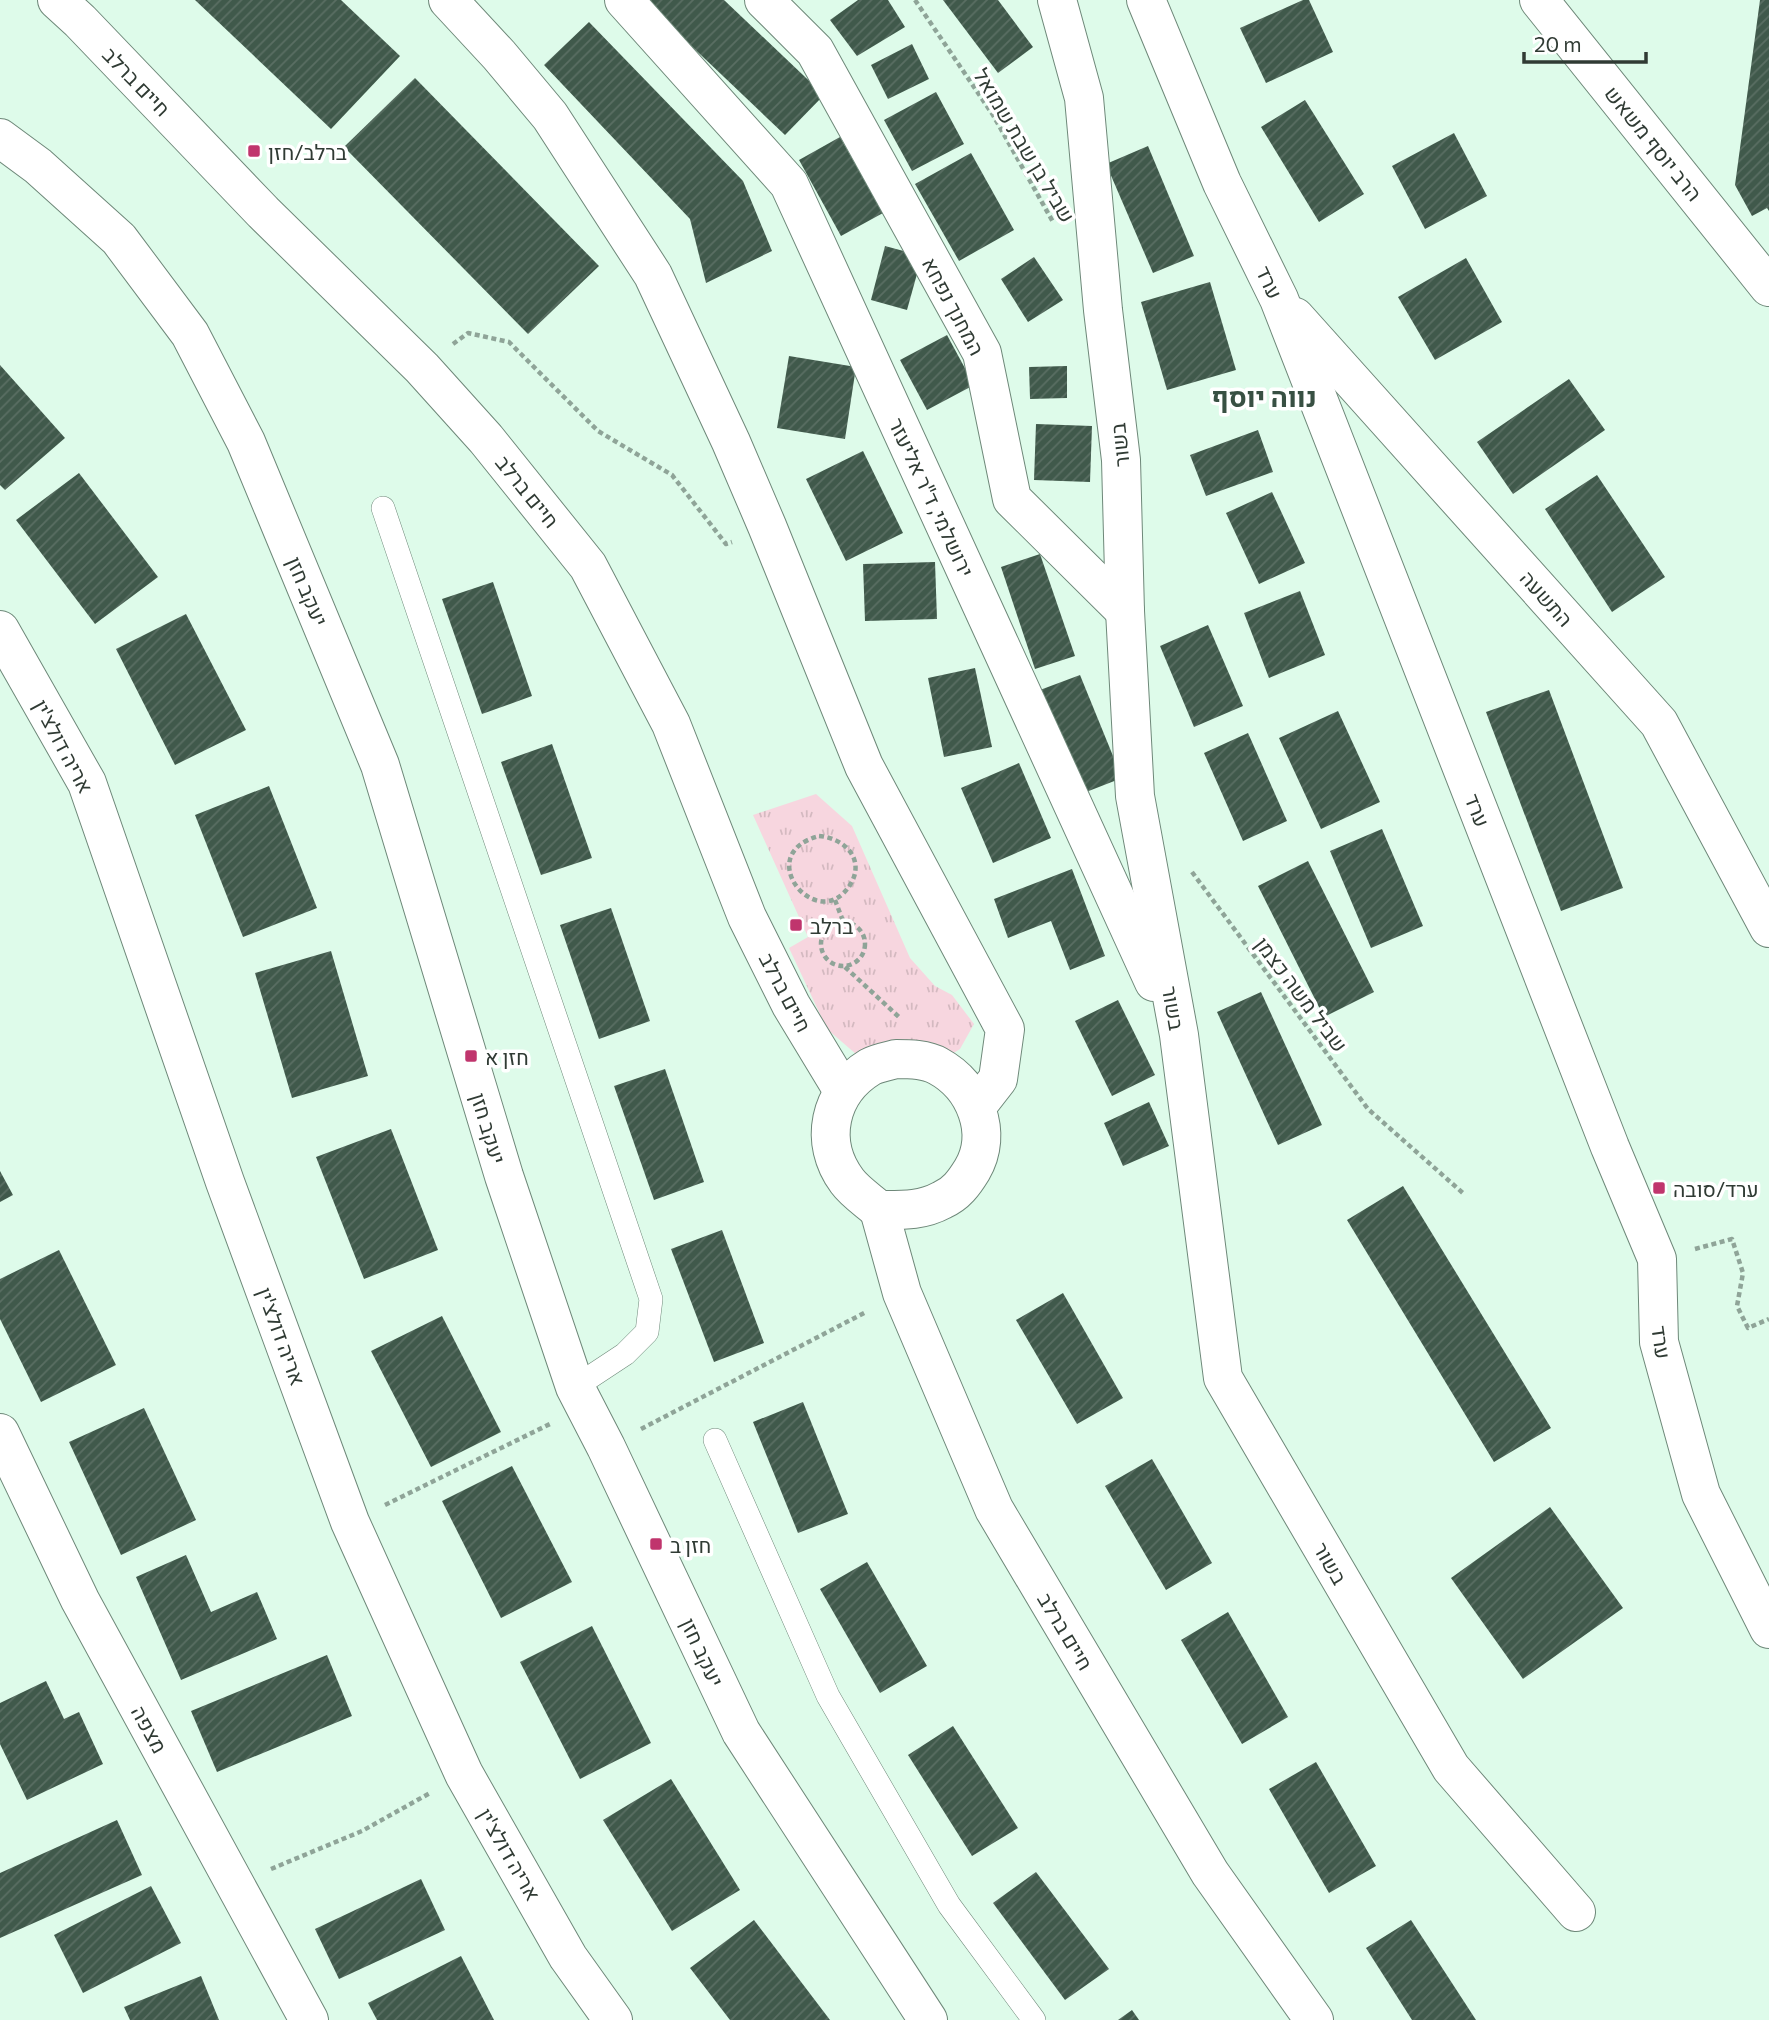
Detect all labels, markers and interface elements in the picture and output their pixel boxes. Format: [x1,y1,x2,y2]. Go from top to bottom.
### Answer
scale bar [1524,21,1646,65]
text: 20 m [1534,31,1582,56]
street label: חיים ברלב [98,41,176,121]
street label: שביל בן שבת שמואל [969,63,1081,227]
street label: הרב יוסף משאש [1600,81,1708,205]
place label: ברלב/חזן [268,139,347,164]
marker: ברלב/חזן [246,143,262,159]
street label: המחנך נפחא [918,253,990,359]
street label: ערד [1252,262,1288,302]
district label: נווה יוסף [1211,379,1317,413]
street label: ירושלמי, ד"ר אליעזר [884,414,980,580]
street label: בשור [1104,422,1134,468]
street label: חיים ברלב [491,450,565,532]
street label: יעקב חזן [282,553,334,629]
street label: התשעה [1515,565,1579,631]
street label: אריה דולצ'ין [29,695,99,797]
street label: ערד [1460,790,1496,830]
place label: ברלב [810,913,853,938]
marker: ברלב [788,917,804,933]
street label: שביל משה כצמן [1251,932,1353,1056]
street label: חיים ברלב [755,948,817,1036]
street label: בשור [1158,984,1190,1032]
place label: חזן א [485,1044,529,1069]
marker: חזן א [463,1048,479,1064]
street label: יעקב חזן [466,1090,512,1166]
place label: ערד/סובה [1673,1176,1759,1201]
marker: ערד/סובה [1651,1180,1667,1196]
street label: אריה דולצ'ין [253,1284,311,1388]
street label: ערד [1647,1324,1677,1360]
place label: חזן ב [670,1532,711,1557]
marker: חזן ב [648,1536,664,1552]
street label: בשור [1309,1538,1353,1588]
street label: חיים ברלב [1033,1588,1099,1674]
street label: יעקב חזן [676,1614,730,1690]
street label: מצפה [127,1701,173,1757]
street label: אריה דולצ'ין [474,1803,546,1905]

